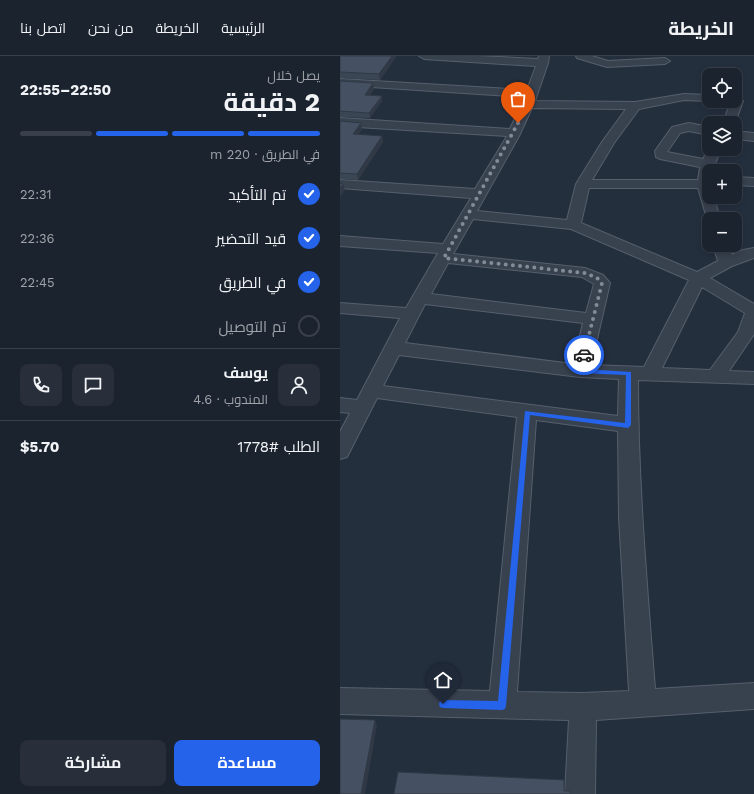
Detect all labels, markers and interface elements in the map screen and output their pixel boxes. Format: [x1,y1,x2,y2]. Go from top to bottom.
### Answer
text: الخريطة [668,17,734,40]
text: اتصل بنا [20,20,66,36]
text: من نحن [88,20,134,36]
text: الخريطة [156,20,199,36]
text: الرئيسية [221,20,265,36]
text: يصل خلال [267,68,320,83]
map controls [702,68,742,252]
button: locate [702,68,742,108]
text: 22:50–22:55 [20,81,111,99]
pin [501,82,535,123]
text: 2 دقيقة [224,87,320,117]
icon: bag [507,88,529,110]
button: layers [702,116,742,156]
text: في الطريق · 220 m [210,147,320,162]
button: + [702,164,742,204]
icon: check [298,183,320,205]
text: تم التأكيد [228,186,286,204]
text: 22:31 [20,187,52,202]
button: − [702,212,742,252]
icon: check [298,227,320,249]
text: قيد التحضير [216,230,286,248]
text: 22:36 [20,231,55,246]
icon: check [298,271,320,293]
text: في الطريق [219,274,286,292]
text: 22:45 [20,275,55,290]
text: تم التوصيل [219,318,286,336]
courier [564,335,604,375]
icon: car [573,344,595,366]
button: phone [20,364,62,406]
button: chat [72,364,114,406]
text: يوسف [223,364,268,382]
button: person [278,364,320,406]
text: المندوب · 4.6 [193,392,268,407]
text: $5.70 [20,438,59,456]
text: الطلب #1778 [237,438,320,456]
pin [426,663,460,704]
icon: home [432,669,454,691]
button: مشاركة [20,740,166,786]
button: مساعدة [174,740,320,786]

